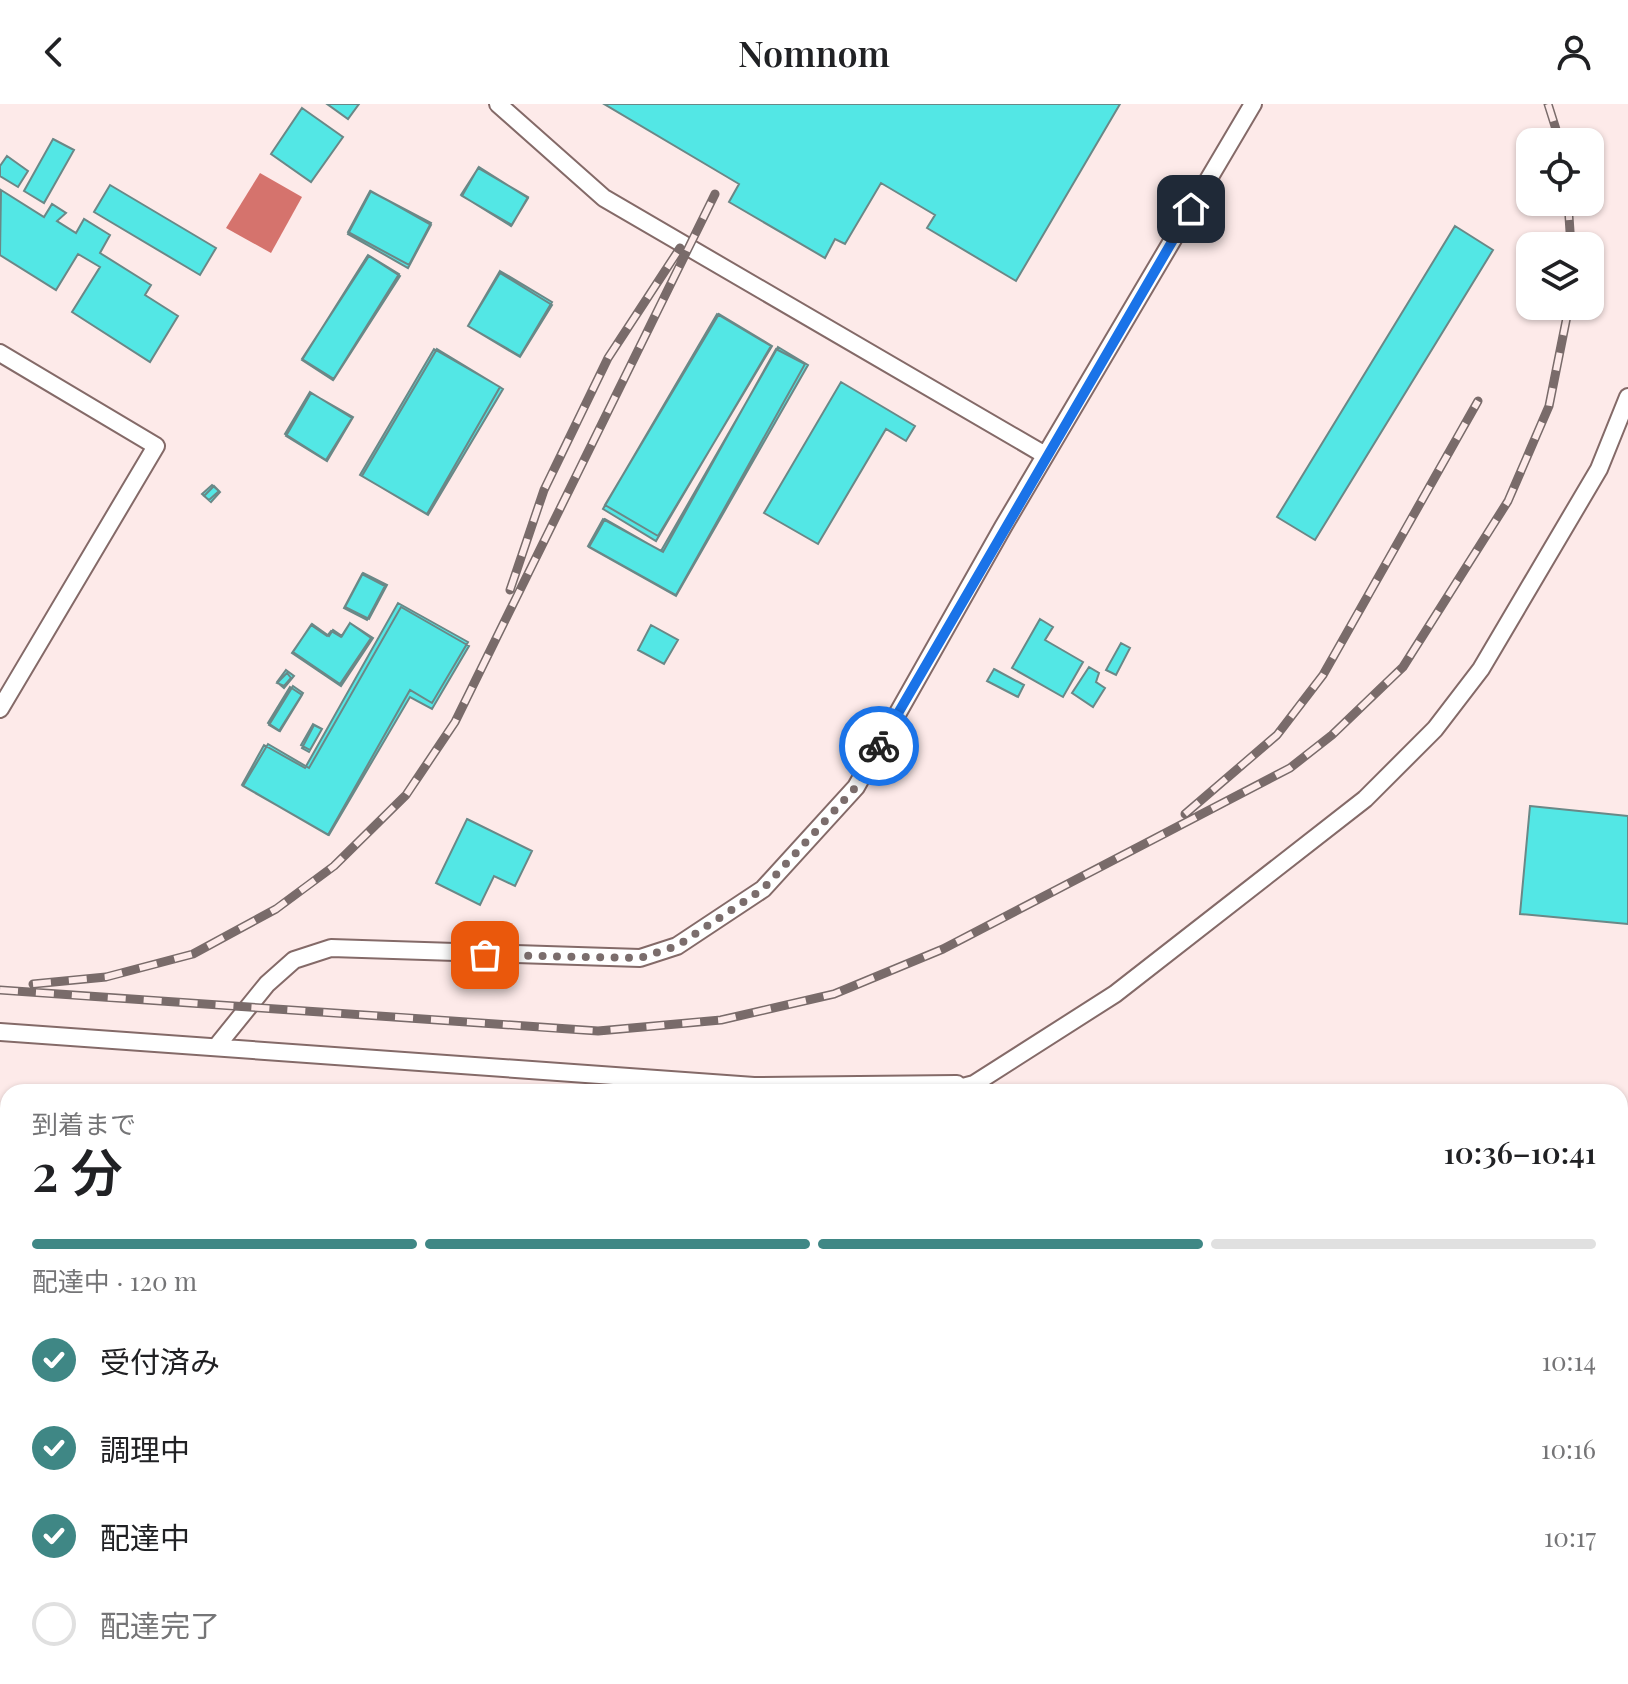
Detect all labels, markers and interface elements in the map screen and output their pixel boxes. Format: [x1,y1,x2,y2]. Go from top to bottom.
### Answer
text: Nomnom [738,28,890,76]
icon: back [32,30,76,74]
icon: person [1552,30,1596,74]
map controls [1516,128,1604,320]
button: locate [1516,128,1604,216]
pin [1157,175,1225,243]
icon: home [1169,187,1213,231]
button: layers [1516,232,1604,320]
courier [839,706,919,786]
icon: bike [857,724,901,768]
pin [451,921,519,989]
icon: bag [463,933,507,977]
text: 到着まで [32,1106,136,1141]
text: 10:36–10:41 [1443,1132,1596,1172]
text: 2 分 [32,1136,123,1205]
text: 配達中 · 120 m [32,1263,197,1298]
icon: check [32,1338,76,1382]
text: 受付済み [100,1341,220,1381]
text: 10:14 [1541,1343,1596,1378]
icon: check [32,1426,76,1470]
text: 調理中 [100,1429,190,1469]
text: 10:16 [1541,1431,1596,1466]
icon: check [32,1514,76,1558]
text: 配達中 [100,1517,190,1557]
text: 10:17 [1544,1519,1596,1554]
text: 配達完了 [100,1605,220,1645]

